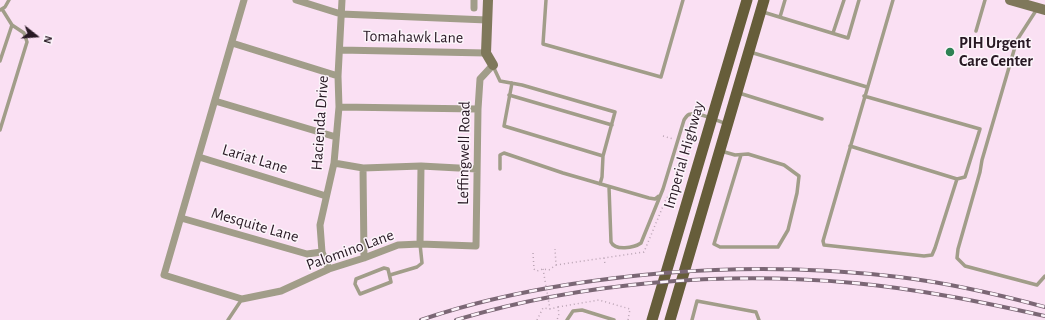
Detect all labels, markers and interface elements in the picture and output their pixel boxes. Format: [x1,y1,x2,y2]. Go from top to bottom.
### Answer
north arrow [16,16,56,56]
street label: Tomahawk Lane [363,27,463,47]
place label: PIH Urgent Care Center [959,33,1033,71]
text: N [42,34,54,45]
marker: PIH Urgent Care Center [944,46,956,58]
street label: Hacienda Drive [307,75,333,171]
street label: Imperial Highway [660,99,708,211]
street label: Leffingwell Road [453,101,475,205]
street label: Lariat Lane [220,140,290,178]
street label: Mesquite Lane [209,203,301,247]
street label: Palomino Lane [304,225,396,275]

